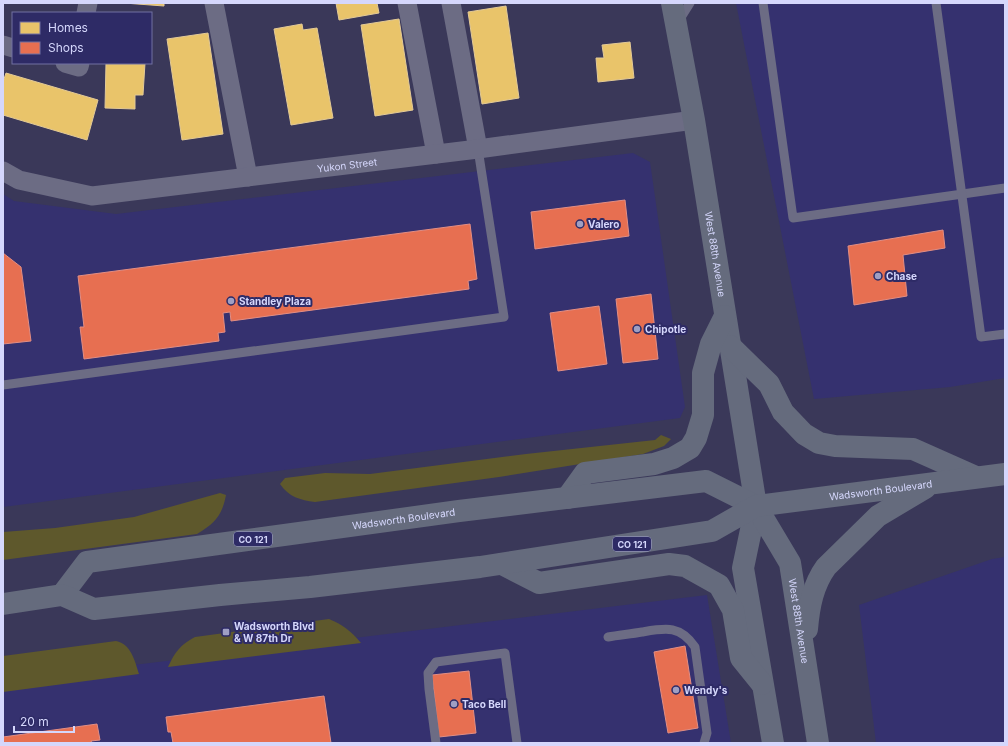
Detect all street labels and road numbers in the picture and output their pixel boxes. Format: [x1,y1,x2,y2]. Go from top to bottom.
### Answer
street label: Yukon Street [316,155,379,175]
street label: West 88th Avenue [703,211,728,298]
street label: Wadsworth Boulevard [828,477,933,503]
street label: Wadsworth Boulevard [351,506,456,532]
road number: CO 121 [234,532,272,546]
road number: CO 121 [613,537,651,551]
street label: West 88th Avenue [786,577,812,665]

